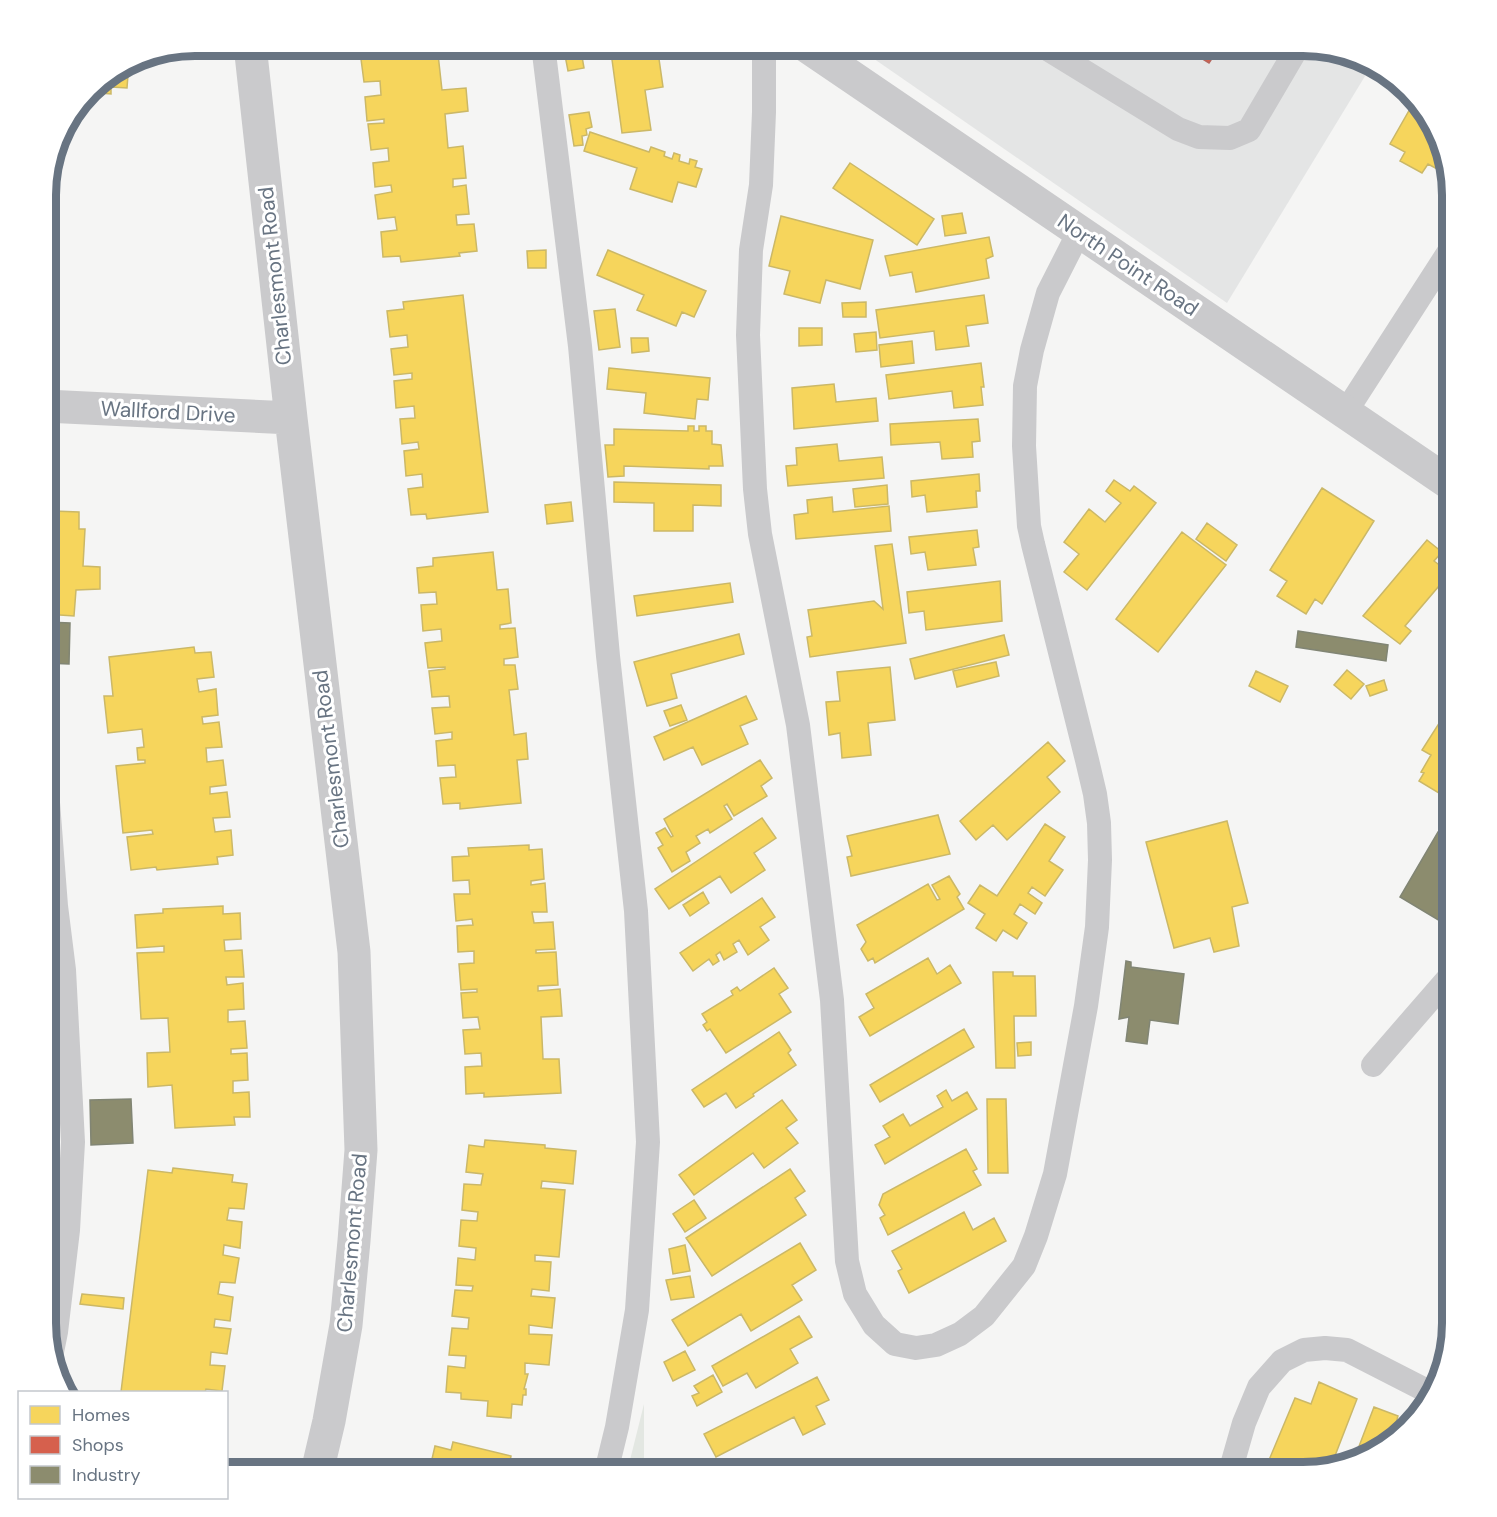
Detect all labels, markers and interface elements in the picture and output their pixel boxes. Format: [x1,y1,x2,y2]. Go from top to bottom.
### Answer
street label: Charlesmont Road [252,185,298,367]
street label: North Point Road [1052,207,1204,323]
street label: Wallford Drive [100,394,236,430]
street label: Charlesmont Road [306,668,356,850]
street label: Charlesmont Road [330,1152,374,1334]
legend [18,1391,228,1499]
text: Homes [72,1403,130,1427]
text: Shops [72,1433,124,1457]
text: Industry [72,1463,141,1487]

